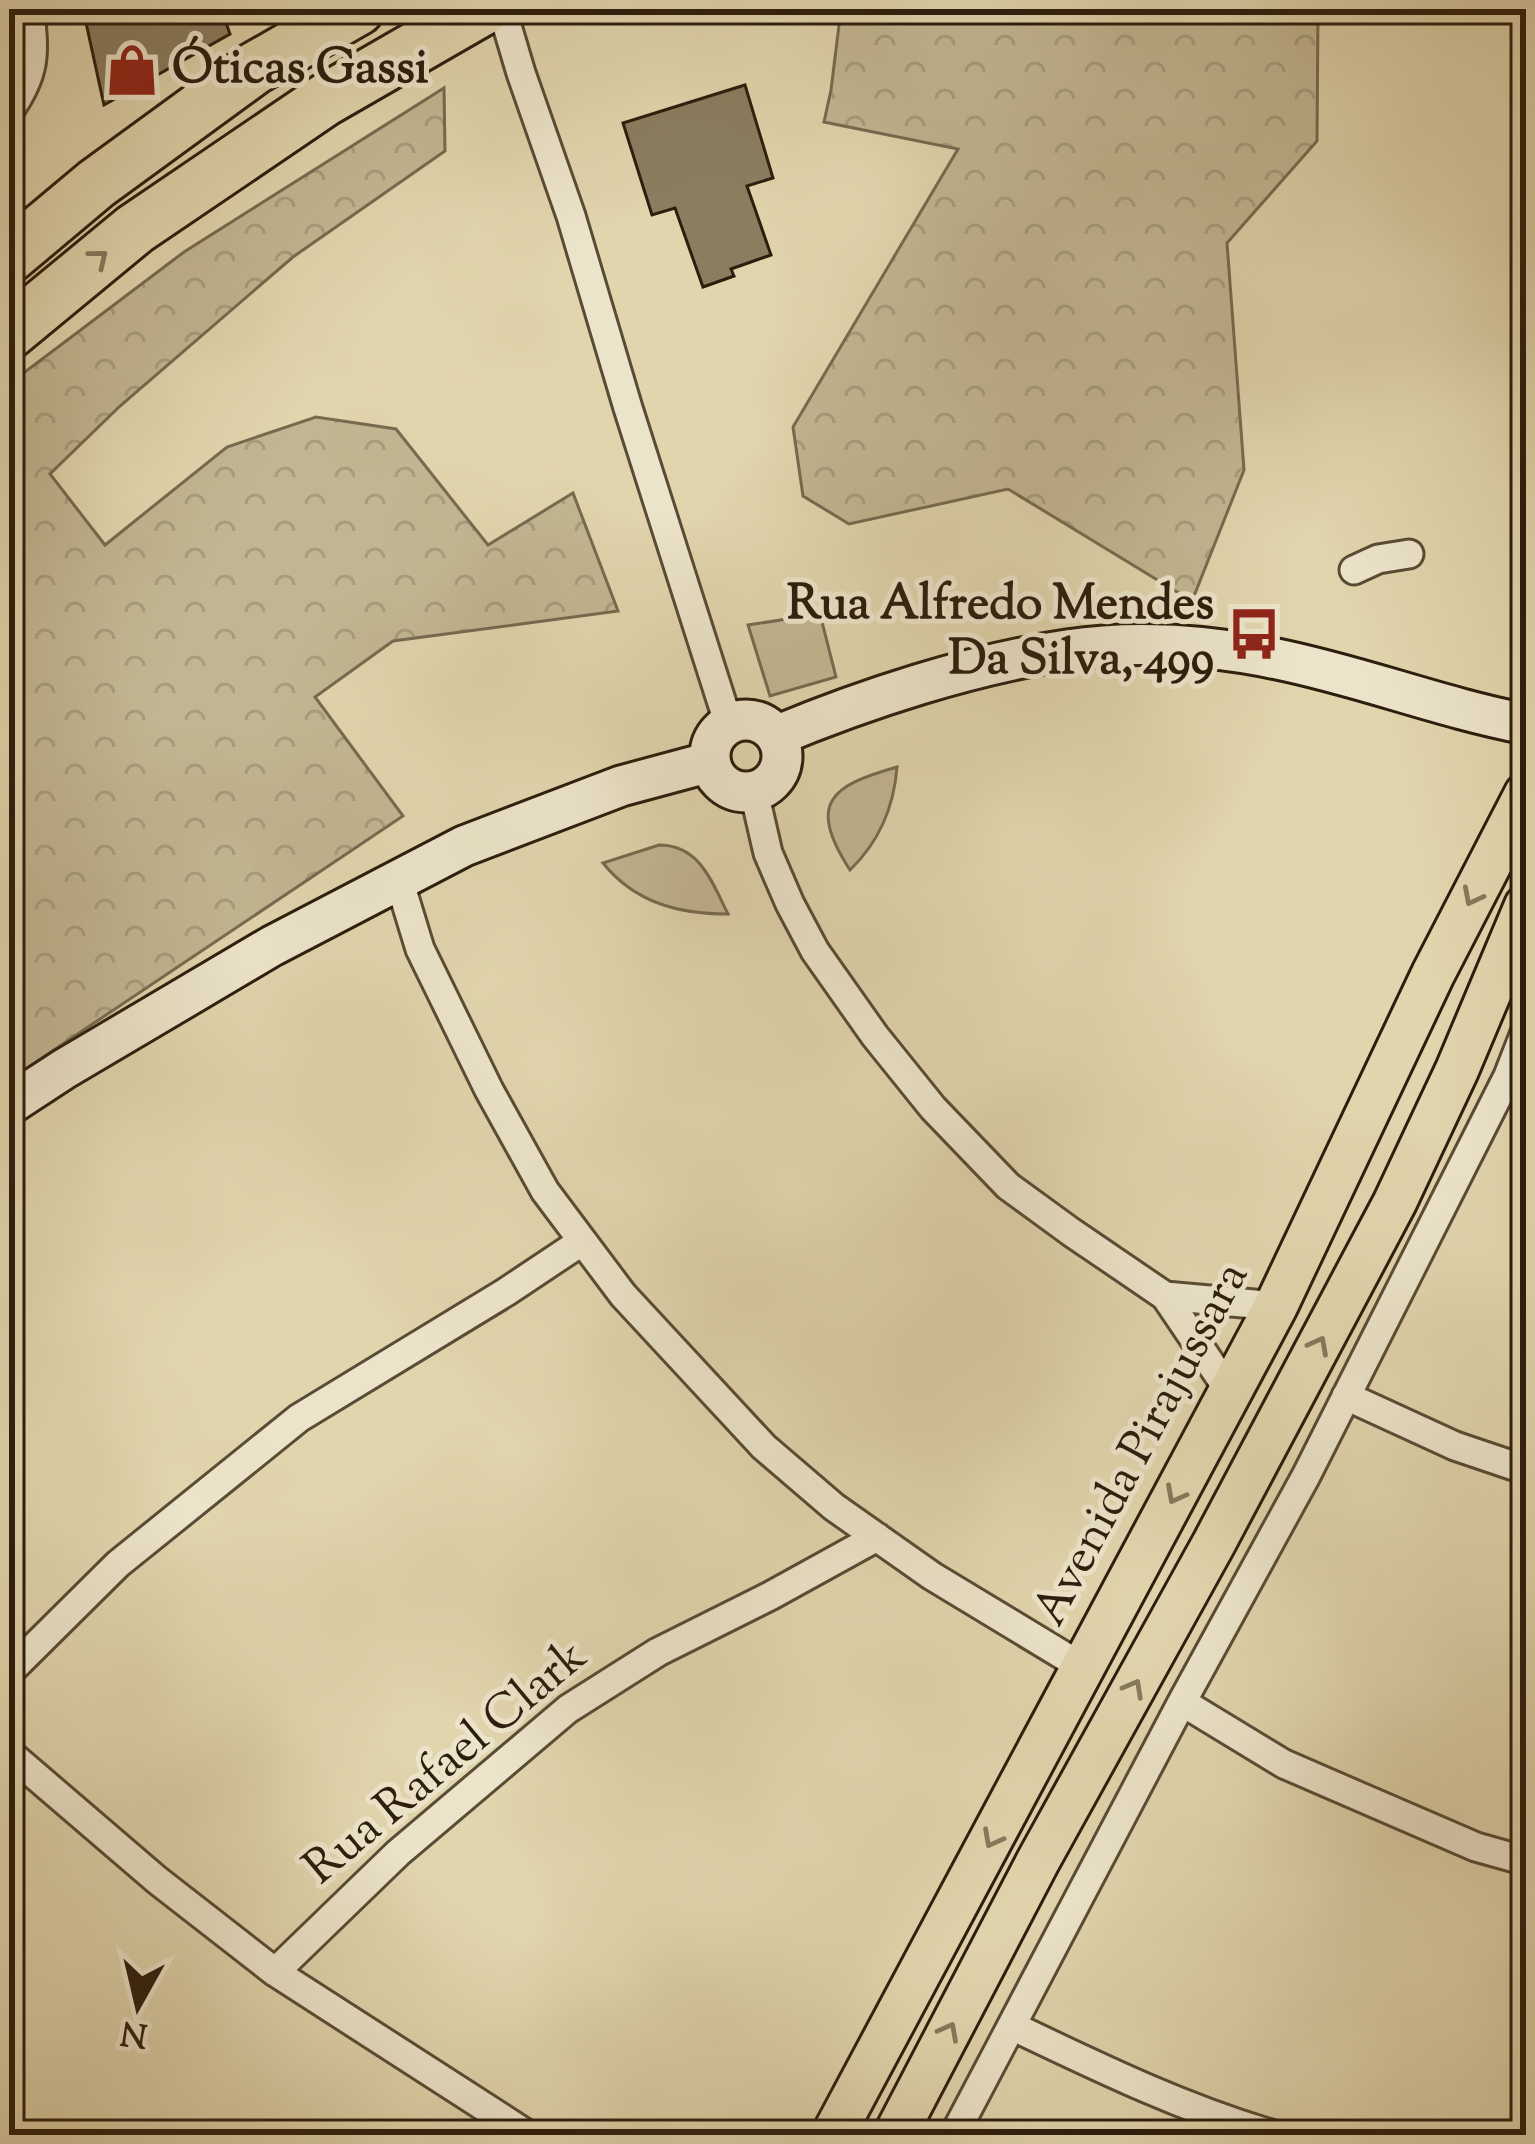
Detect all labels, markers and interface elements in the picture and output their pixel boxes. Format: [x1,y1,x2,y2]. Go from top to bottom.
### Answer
place label: Óticas Gassi [172,35,429,105]
shop icon: Óticas Gassi [103,41,161,99]
one-way arrow [86,251,108,272]
place label: Rua Alfredo Mendes Da Silva, 499 [787,572,1214,696]
bus stop icon: Rua Alfredo Mendes Da Silva, 499 [1225,605,1283,663]
one-way arrow [1463,885,1486,907]
street label: Avenida Pirajussara [1018,1251,1268,1639]
one-way arrow [1305,1336,1328,1357]
one-way arrow [1166,1483,1189,1504]
street label: Rua Rafael Clark [290,1625,604,1903]
one-way arrow [1120,1679,1143,1700]
one-way arrow [983,1827,1006,1848]
north arrow [78,1946,198,2066]
text: N [118,2006,151,2057]
one-way arrow [935,2023,958,2044]

